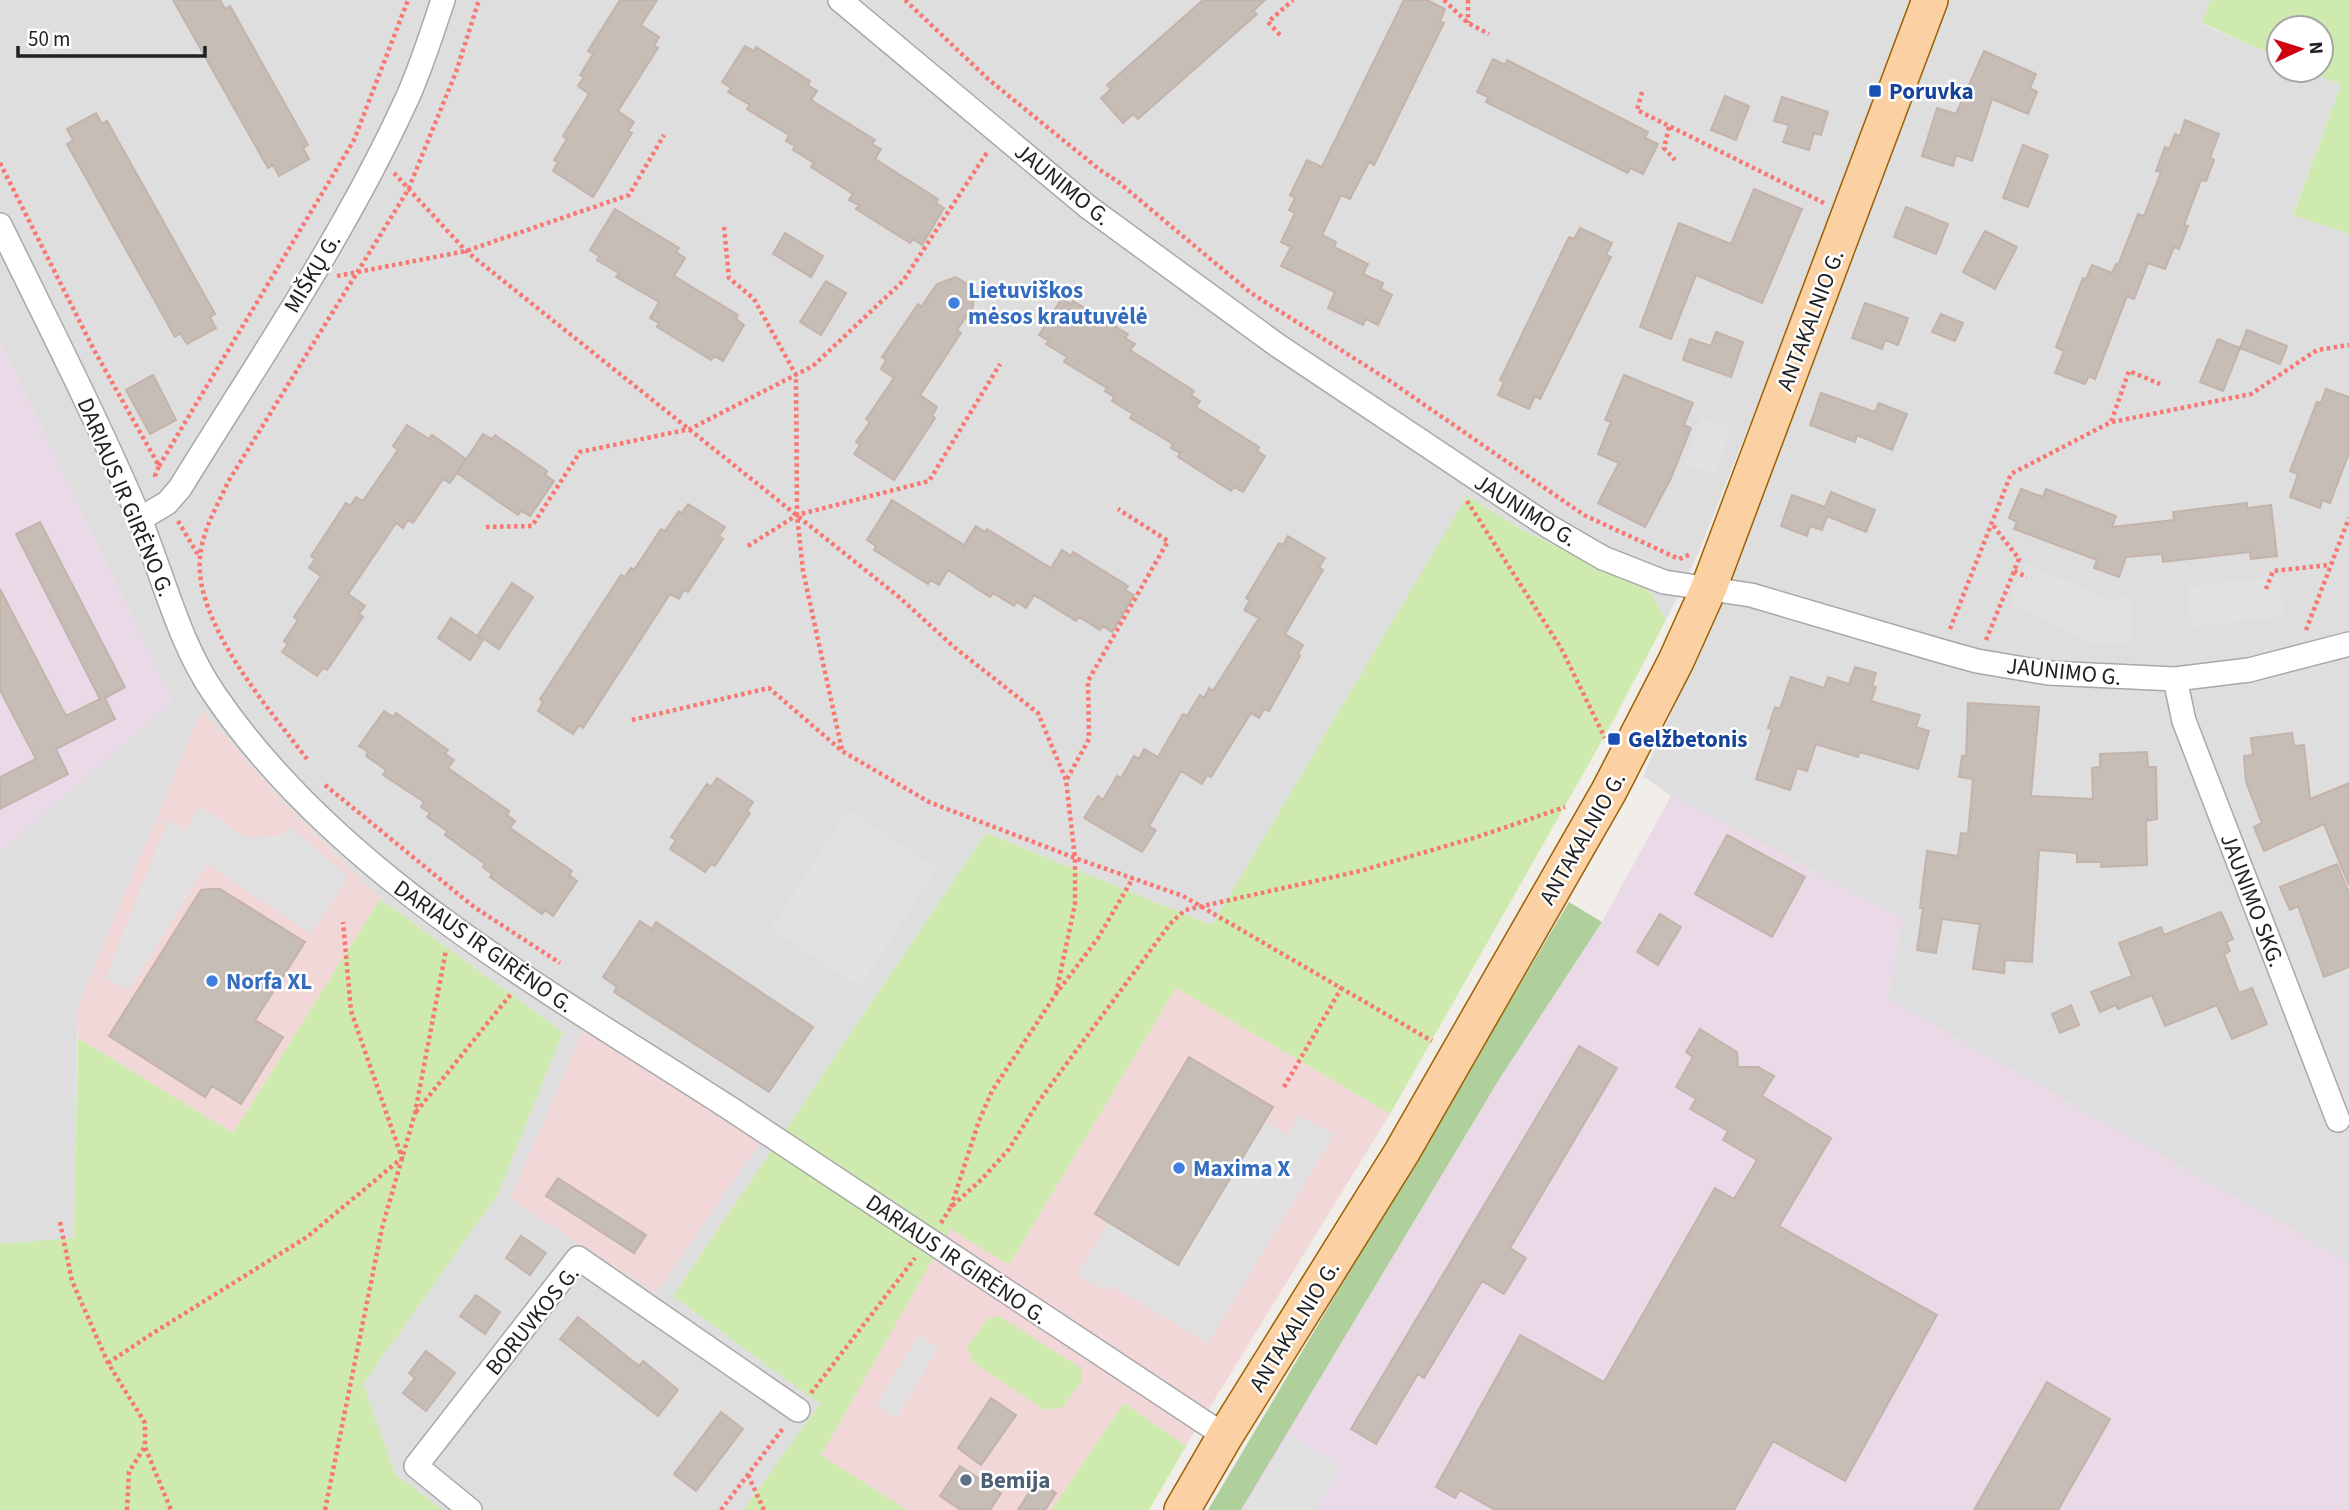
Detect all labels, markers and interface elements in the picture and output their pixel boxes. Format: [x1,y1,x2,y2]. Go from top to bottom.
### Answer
scale bar [18,14,205,58]
north arrow [2265,14,2335,84]
text: 50 m [28,24,70,54]
text: N [2302,41,2329,55]
place label: Poruvka [1889,75,1974,108]
marker: Poruvka [1867,83,1883,99]
street label: JAUNIMO G. [1007,135,1118,234]
street label: MIŠKŲ G. [276,227,349,319]
street label: ANTAKALNIO G. [1768,245,1853,396]
place label: Lietuviškos mėsos krautuvėlė [968,274,1148,333]
marker: Lietuviškos mėsos krautuvėlė [946,295,962,311]
street label: DARIAUS IR GIRĖNO G. [69,393,182,602]
street label: JAUNIMO G. [1468,466,1583,555]
street label: JAUNIMO G. [2005,649,2123,694]
place label: Gelžbetonis [1628,723,1747,756]
marker: Gelžbetonis [1606,731,1622,747]
street label: ANTAKALNIO G. [1531,766,1634,911]
street label: JAUNIMO SKG. [2212,829,2293,972]
street label: DARIAUS IR GIRĖNO G. [387,872,580,1021]
place label: Norfa XL [226,965,312,998]
marker: Norfa XL [204,973,220,989]
place label: Maxima X [1193,1152,1290,1185]
marker: Maxima X [1171,1160,1187,1176]
street label: DARIAUS IR GIRĖNO G. [859,1186,1054,1333]
street label: ANTAKALNIO G. [1241,1254,1348,1398]
street label: BORUVKOS G. [478,1258,587,1383]
place label: Bemija [980,1464,1050,1497]
marker: Bemija [958,1472,974,1488]

